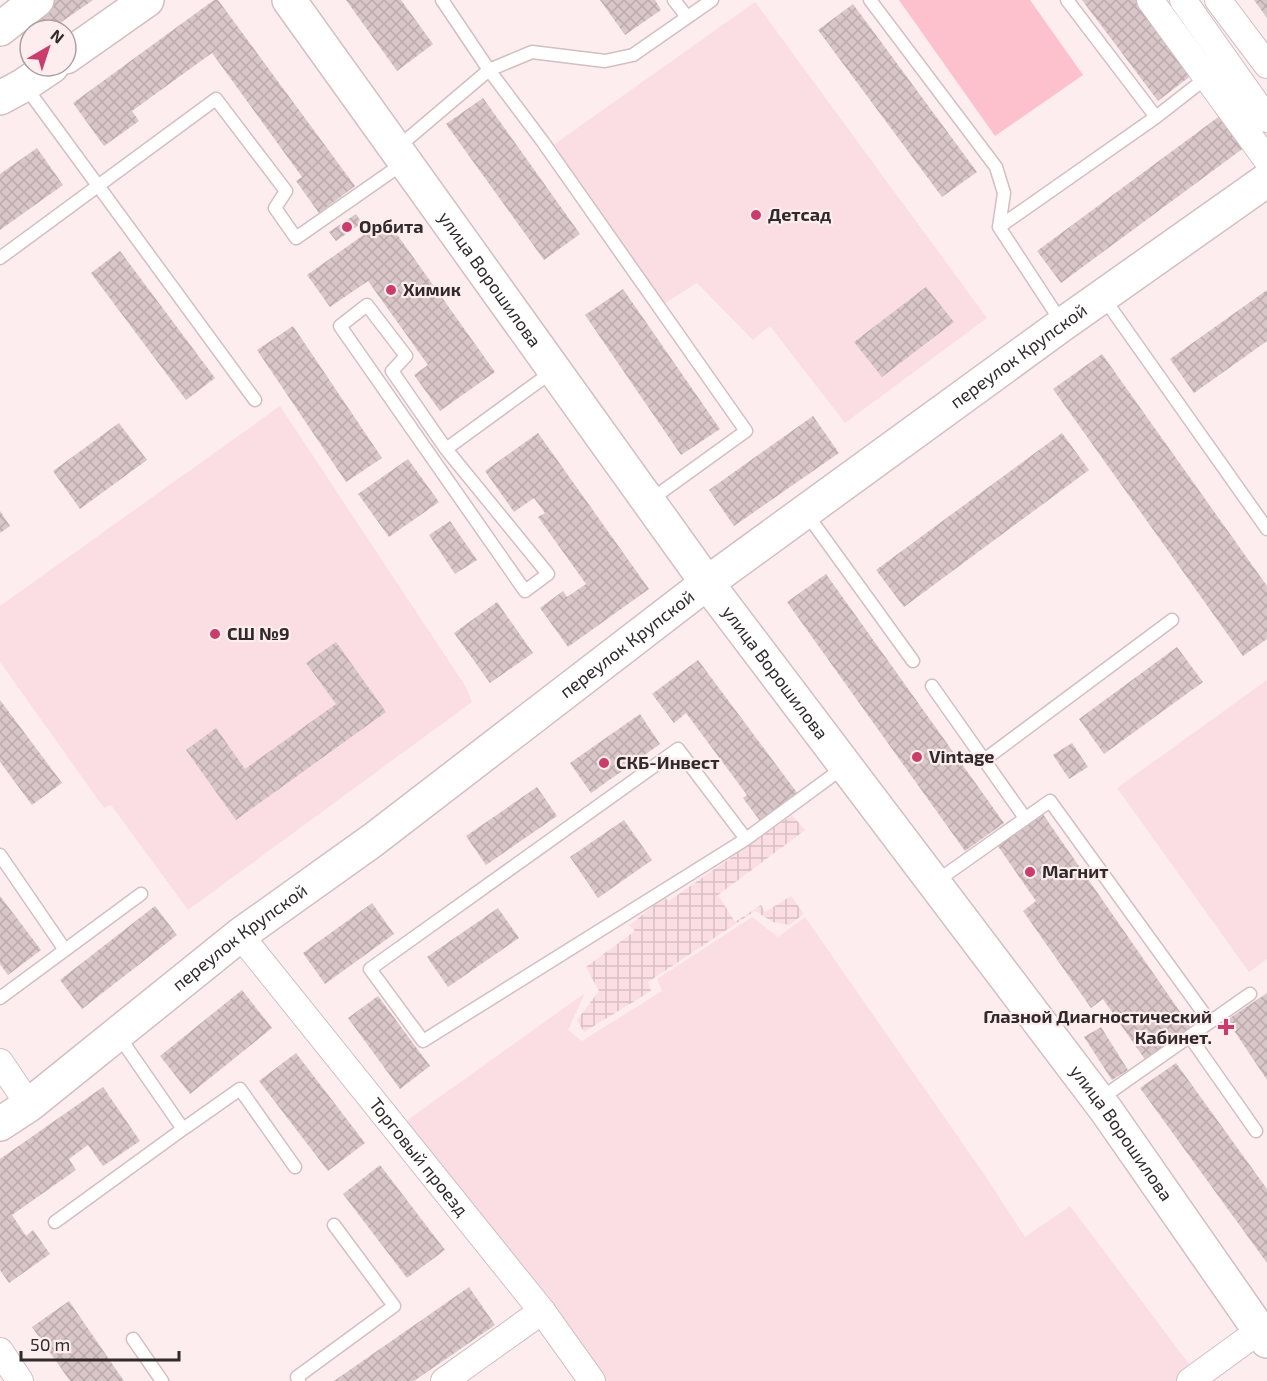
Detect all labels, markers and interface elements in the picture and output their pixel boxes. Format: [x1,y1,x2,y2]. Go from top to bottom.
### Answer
north arrow [18,18,78,78]
text: N [47,25,68,47]
place label: Детсад [768,203,831,225]
street label: улица Ворошилова [434,207,546,351]
marker: Детсад [749,208,763,222]
place label: Орбита [359,215,424,237]
marker: Орбита [340,220,354,234]
place label: Химик [403,278,461,300]
marker: Химик [384,283,398,297]
street label: переулок Крупской [945,299,1091,412]
street label: переулок Крупской [555,585,698,702]
street label: улица Ворошилова [718,601,833,743]
place label: СШ №9 [227,622,290,644]
marker: СШ №9 [208,627,222,641]
place label: Vintage [929,745,994,767]
marker: Vintage [910,750,924,764]
place label: СКБ-Инвест [616,751,719,773]
marker: СКБ-Инвест [597,756,611,770]
place label: Магнит [1042,860,1108,882]
marker: Магнит [1023,865,1037,879]
street label: переулок Крупской [167,879,311,995]
place label: Глазной Диагностический Кабинет. [983,1005,1212,1048]
marker: Глазной Диагностический Кабинет. [1217,1018,1235,1036]
street label: улица Ворошилова [1066,1060,1178,1205]
street label: Торговый проезд [365,1093,473,1220]
scale bar [21,1324,178,1362]
text: 50 m [30,1333,70,1355]

